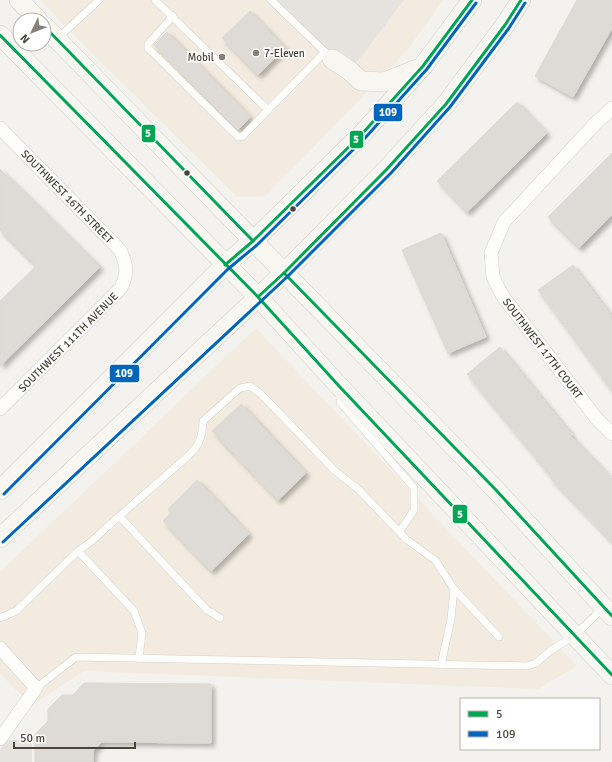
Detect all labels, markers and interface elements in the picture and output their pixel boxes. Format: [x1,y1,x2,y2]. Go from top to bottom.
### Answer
north arrow [12,12,52,52]
text: N [18,31,32,46]
place label: 7-Eleven [264,47,305,60]
marker: 7-Eleven [251,48,261,58]
place label: Mobil [187,51,214,64]
marker: Mobil [217,52,227,62]
line badge: 109 [373,103,403,122]
text: 109 [379,106,397,119]
line badge: 5 [141,124,156,143]
text: 5 [145,127,151,140]
line badge: 5 [349,130,364,149]
text: 5 [353,133,359,146]
street label: SOUTHWEST 16TH STREET [18,147,116,247]
unlabelled marker [182,168,192,178]
unlabelled marker [288,204,298,214]
street label: SOUTHWEST 111TH AVENUE [16,290,121,395]
street label: SOUTHWEST 17TH COURT [500,296,585,402]
line badge: 109 [109,364,140,383]
text: 109 [115,367,133,380]
line badge: 5 [452,504,468,524]
text: 5 [457,508,463,521]
legend [460,698,600,750]
text: 5 [496,707,502,722]
scale bar [14,724,135,750]
text: 109 [496,727,515,742]
text: 50 m [20,731,45,746]

